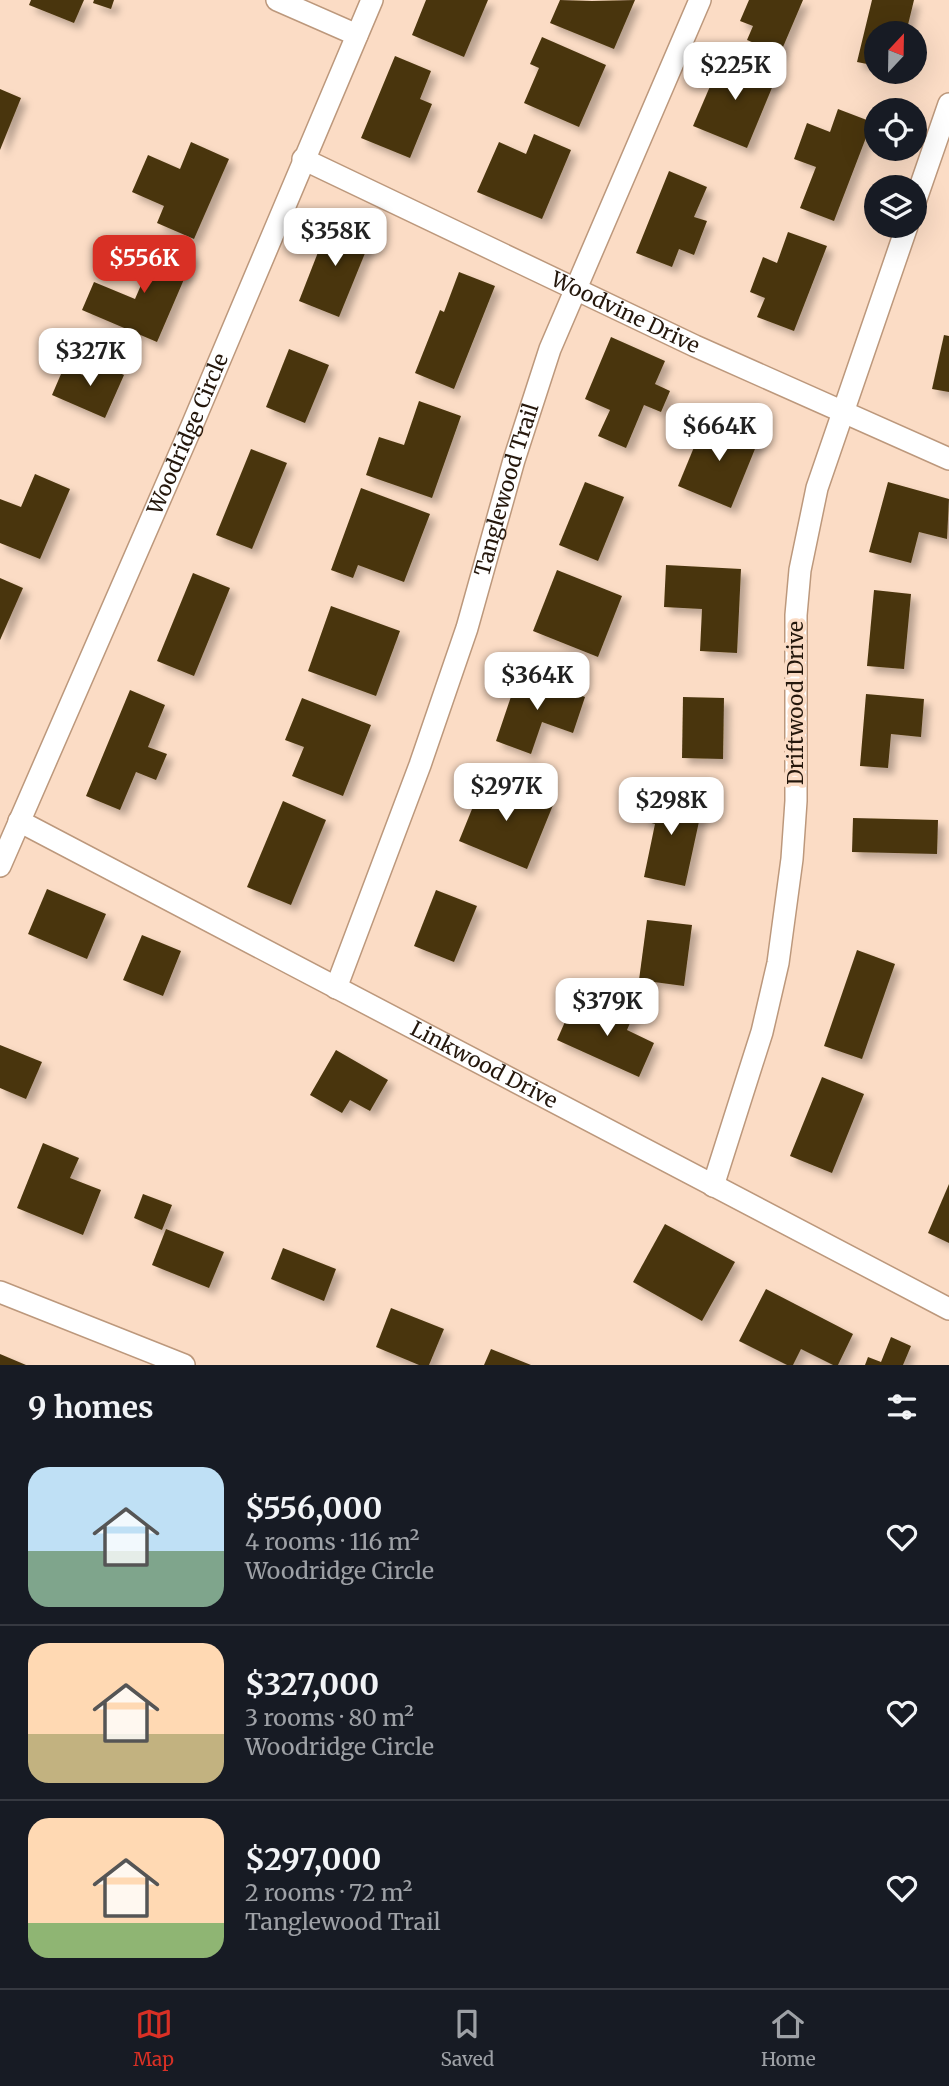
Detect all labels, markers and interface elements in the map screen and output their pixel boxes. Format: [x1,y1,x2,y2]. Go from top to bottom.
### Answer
north arrow [864,21,928,84]
map controls [864,21,927,238]
pin: $225K [686,42,784,102]
text: $225K [699,50,771,79]
button: locate [864,98,927,161]
button: layers [864,175,927,238]
pin: $358K [286,208,384,268]
text: $358K [300,216,370,245]
pin: $556K [95,236,193,295]
text: $556K [109,243,179,272]
street label: Woodvine Drive [546,265,704,359]
pin: $327K [41,328,139,388]
text: $327K [55,336,125,365]
street label: Woodridge Circle [141,349,234,520]
street label: Tanglewood Trail [468,399,545,579]
pin: $664K [670,404,768,463]
text: $664K [682,411,756,440]
street label: Driftwood Drive [782,621,809,785]
pin: $364K [488,652,586,712]
text: $364K [501,660,573,689]
pin: $297K [457,764,555,823]
text: $297K [470,771,542,800]
pin: $298K [622,778,720,837]
text: $298K [635,785,707,814]
pin: $379K [558,978,656,1038]
text: $379K [572,986,642,1015]
street label: Linkwood Drive [406,1015,562,1114]
text: 9 homes [28,1388,154,1426]
icon: filters [883,1388,921,1426]
text: $556,000 [245,1489,382,1527]
icon: home [84,1495,168,1579]
icon: heart [883,1518,921,1556]
text: 4 rooms · 116 m² [245,1527,420,1556]
text: Woodridge Circle [245,1556,434,1585]
text: $327,000 [245,1665,379,1703]
icon: home [84,1671,168,1755]
icon: heart [883,1694,921,1732]
text: 3 rooms · 80 m² [245,1703,414,1732]
text: Woodridge Circle [245,1732,434,1761]
text: $297,000 [245,1840,381,1878]
icon: home [84,1846,168,1930]
icon: heart [883,1869,921,1907]
text: 2 rooms · 72 m² [245,1878,412,1907]
text: Tanglewood Trail [245,1907,441,1936]
tab: Map [133,2005,174,2071]
tab: Saved [440,2005,494,2071]
tab: Home [761,2005,816,2071]

